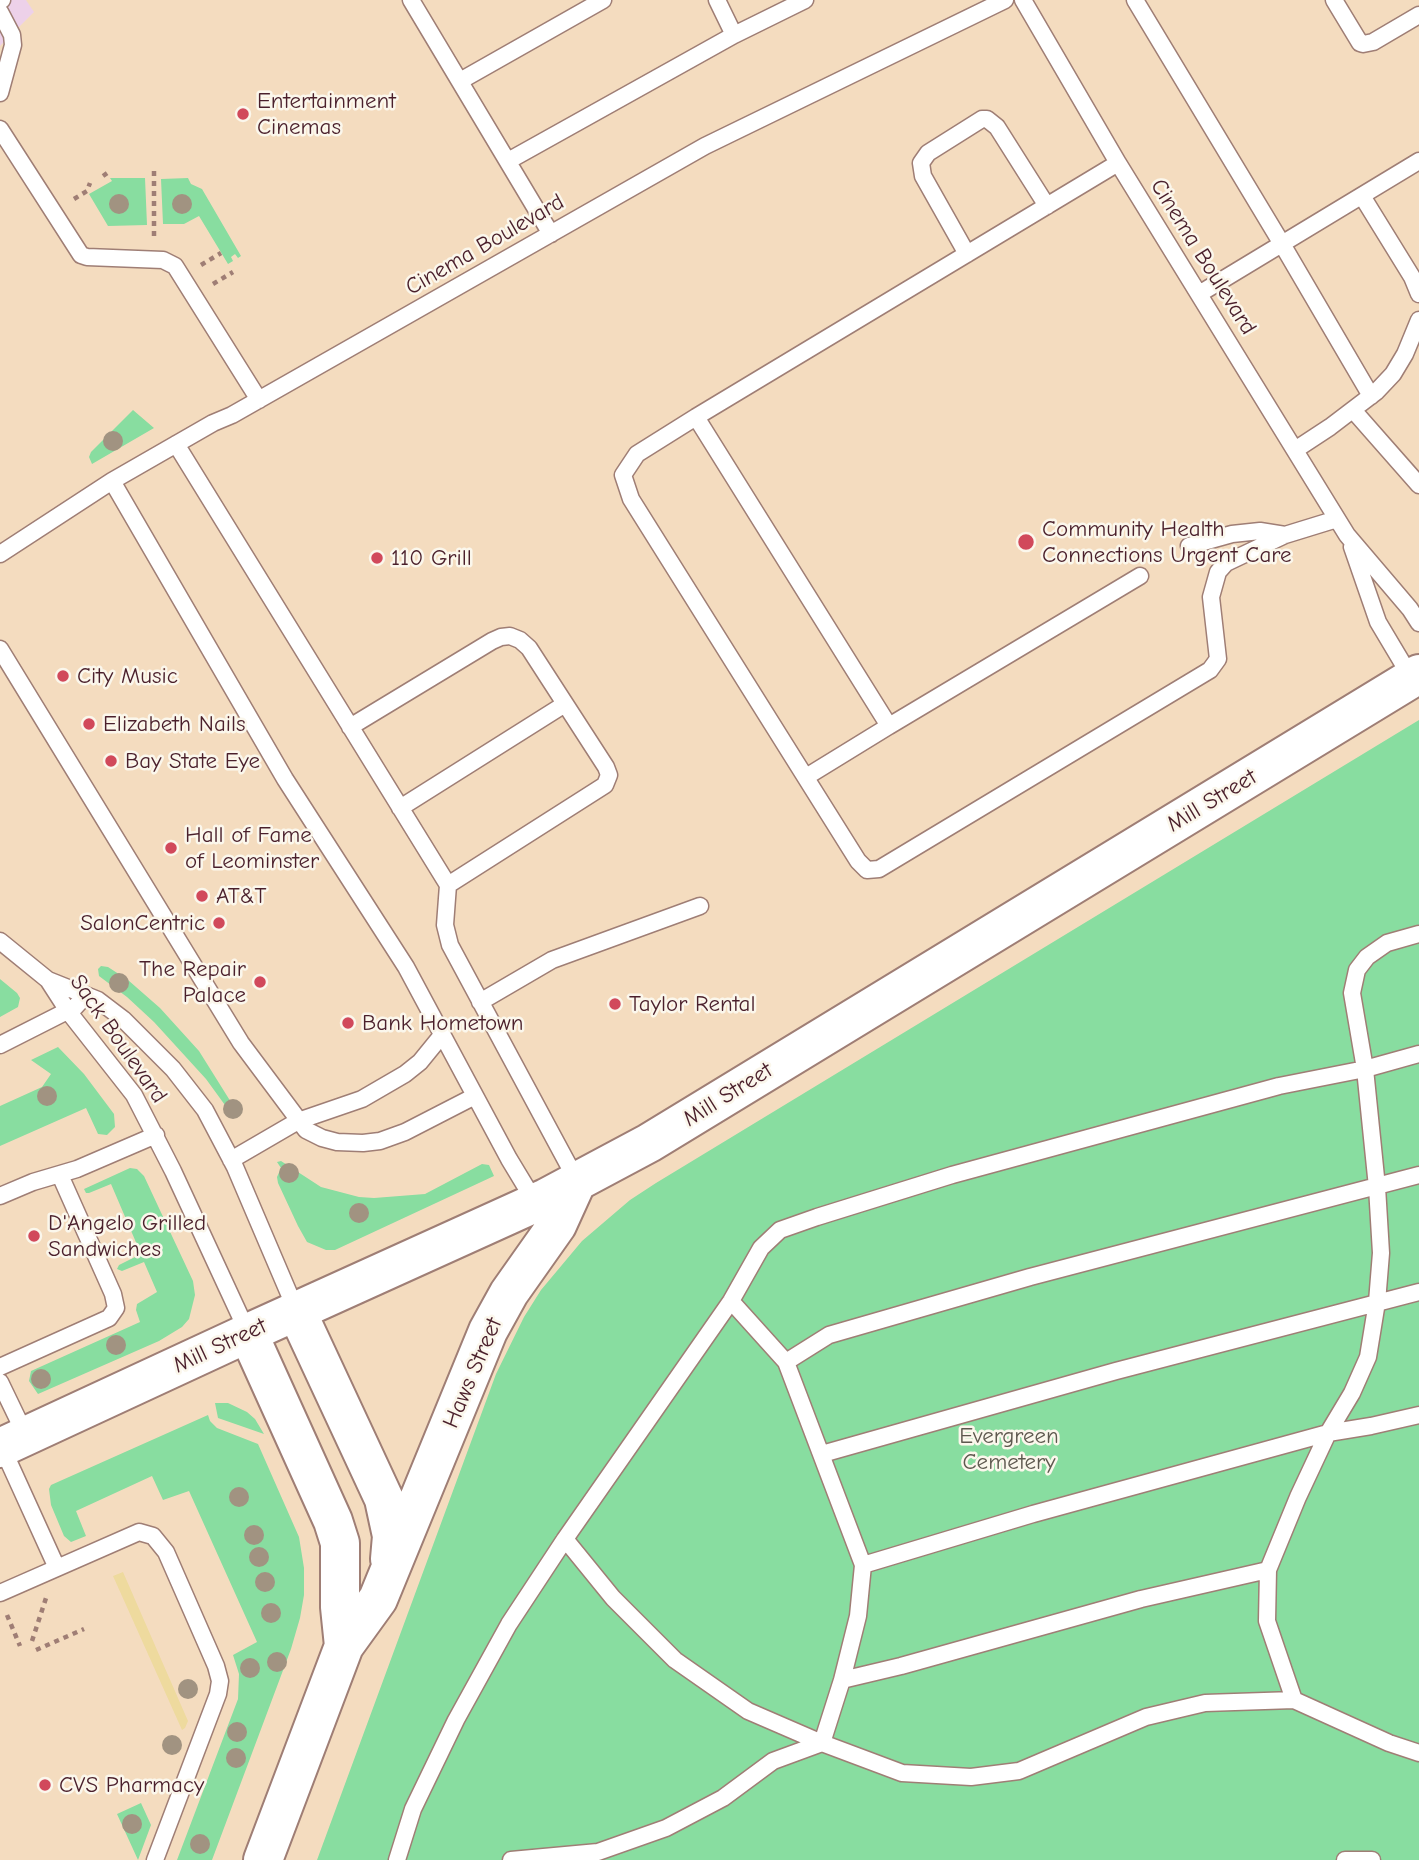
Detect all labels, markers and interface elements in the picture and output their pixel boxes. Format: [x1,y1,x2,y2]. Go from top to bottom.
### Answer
place label: Entertainment Cinemas [257,87,396,141]
marker: Entertainment Cinemas [235,106,251,122]
street label: Cinema Boulevard [1144,174,1262,340]
street label: Cinema Boulevard [401,188,569,302]
place label: Community Health Connections Urgent Care [1042,515,1292,569]
marker: Community Health Connections Urgent Care [1016,532,1036,552]
place label: 110 Grill [391,544,472,572]
marker: 110 Grill [369,550,385,566]
place label: City Music [77,662,178,690]
marker: City Music [55,668,71,684]
place label: Elizabeth Nails [103,710,246,738]
marker: Elizabeth Nails [81,716,97,732]
place label: Bay State Eye [125,747,260,775]
marker: Bay State Eye [103,753,119,769]
street label: Mill Street [1162,763,1262,839]
place label: Hall of Fame of Leominster [185,821,319,875]
marker: Hall of Fame of Leominster [163,840,179,856]
place label: AT&T [216,882,266,910]
marker: AT&T [194,888,210,904]
place label: SalonCentric [80,909,205,937]
marker: SalonCentric [211,915,227,931]
place label: The Repair Palace [139,955,246,1009]
street label: Sack Boulevard [63,969,173,1109]
marker: The Repair Palace [252,974,268,990]
place label: Taylor Rental [629,990,756,1018]
marker: Taylor Rental [607,996,623,1012]
place label: Bank Hometown [362,1009,523,1037]
marker: Bank Hometown [340,1015,356,1031]
street label: Mill Street [678,1057,778,1133]
place label: D'Angelo Grilled Sandwiches [48,1209,206,1263]
marker: D'Angelo Grilled Sandwiches [26,1228,42,1244]
street label: Mill Street [169,1312,271,1380]
street label: Haws Street [437,1314,509,1432]
park label: Evergreen Cemetery [959,1422,1059,1476]
place label: CVS Pharmacy [59,1771,204,1799]
marker: CVS Pharmacy [37,1777,53,1793]

